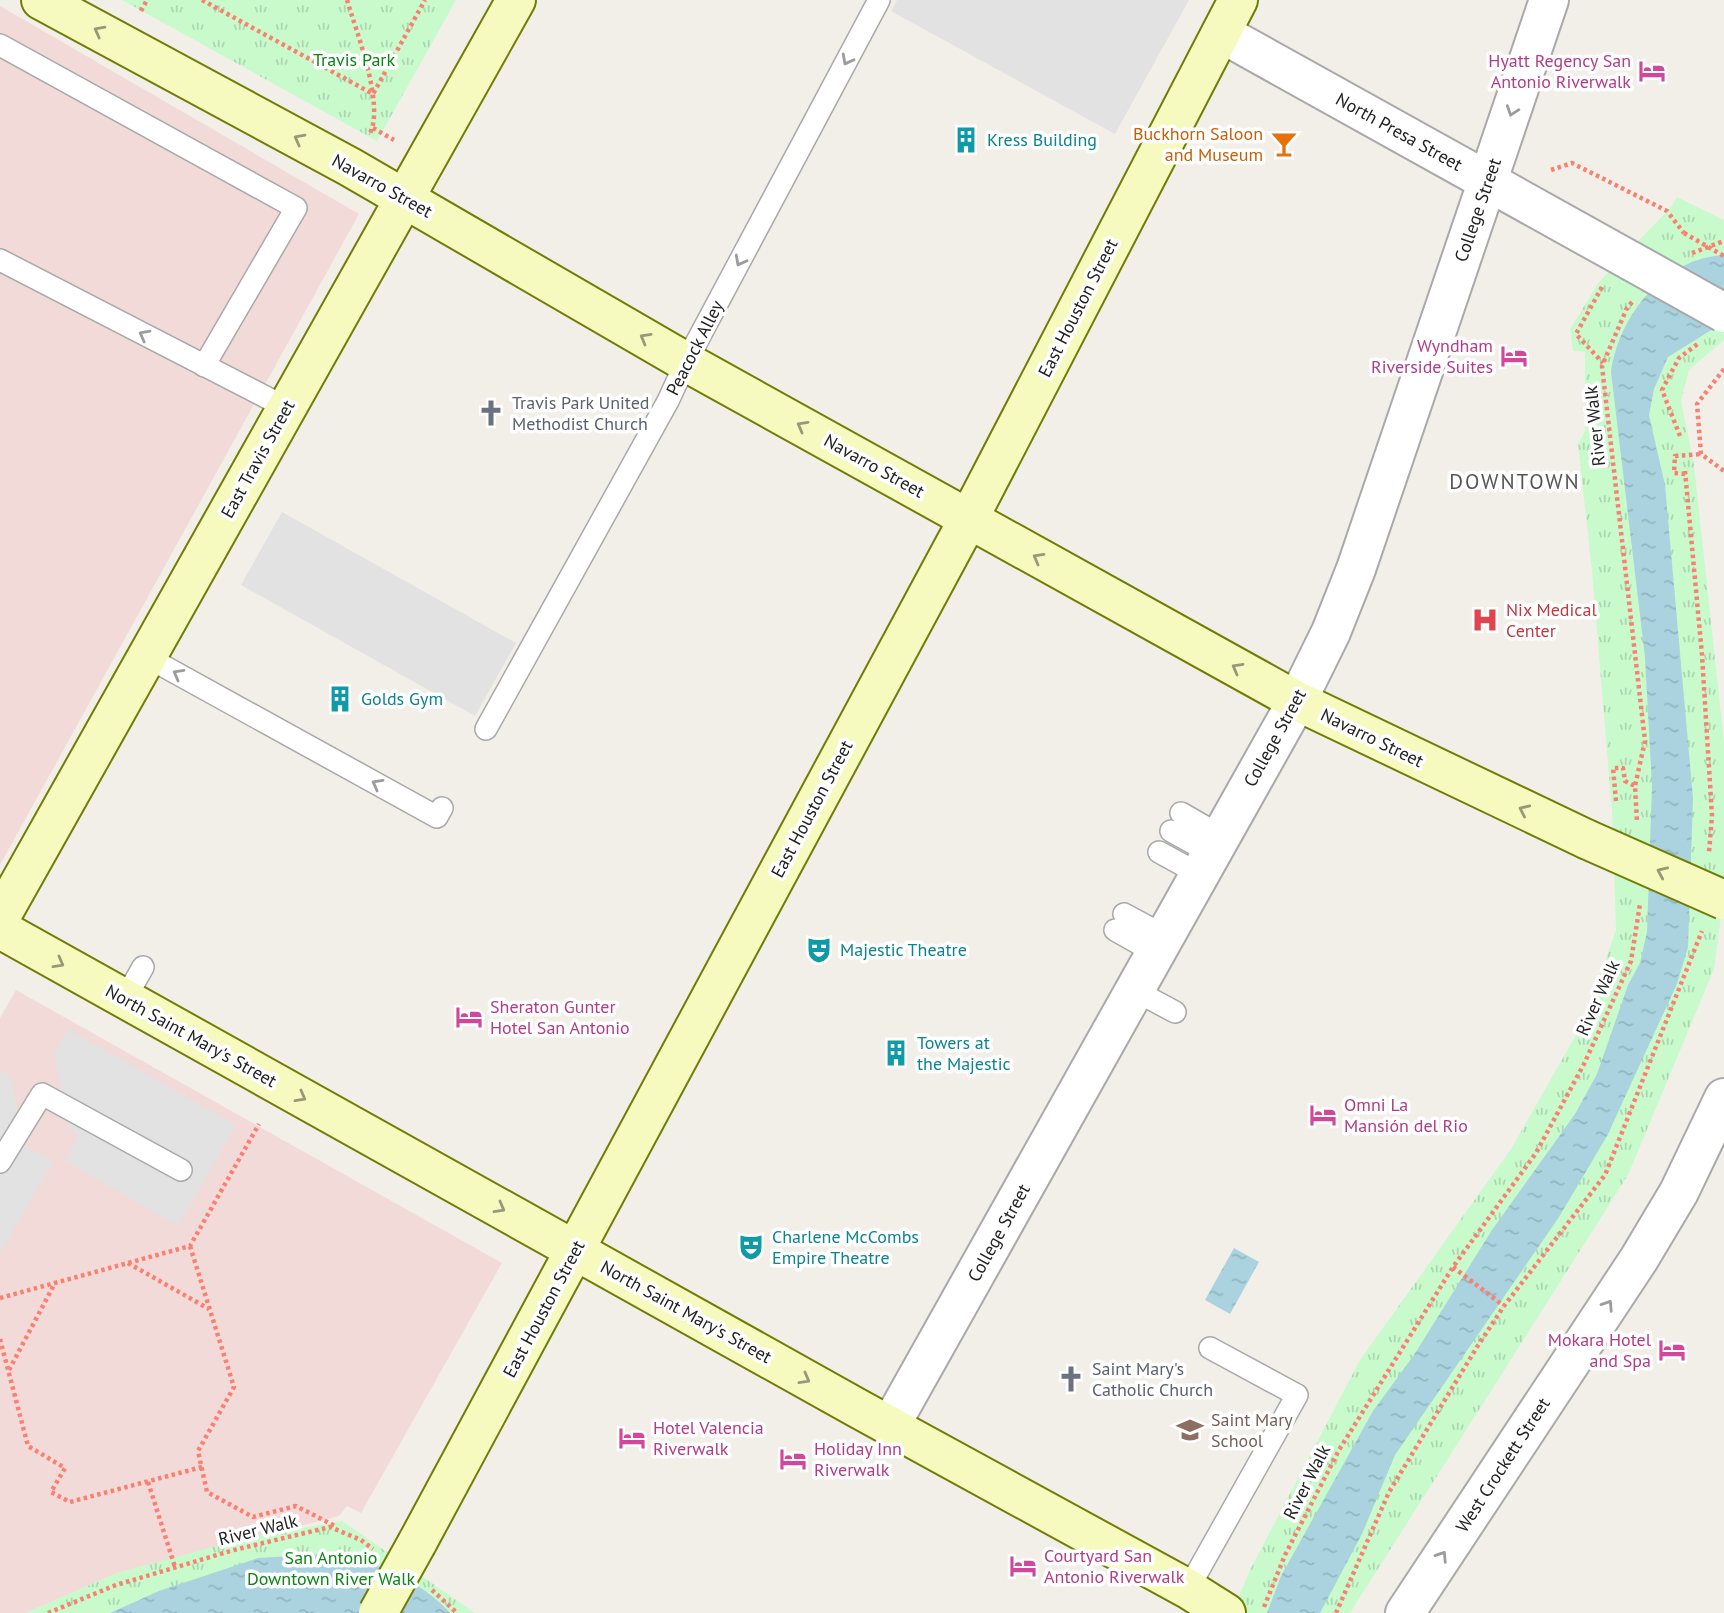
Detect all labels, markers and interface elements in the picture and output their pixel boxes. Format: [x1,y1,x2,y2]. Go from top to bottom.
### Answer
one-way arrow [94,26,106,39]
park label: Travis Park [313,48,395,71]
place label: Hyatt Regency San Antonio Riverwalk [1488,49,1631,93]
one-way arrow [842,53,855,65]
hotel icon: Hyatt Regency San Antonio Riverwalk [1637,56,1667,86]
street label: North Presa Street [1332,87,1467,176]
one-way arrow [1506,104,1520,117]
place label: Buckhorn Saloon and Museum [1133,122,1263,166]
building icon: Kress Building [951,125,981,155]
place label: Kress Building [987,128,1097,151]
bar icon: Buckhorn Saloon and Museum [1269,129,1299,159]
one-way arrow [294,134,306,148]
street label: Navarro Street [328,149,436,223]
street label: College Street [1449,155,1506,265]
street label: East Houston Street [1033,235,1122,381]
one-way arrow [734,254,748,266]
street label: Peacock Alley [661,296,729,399]
one-way arrow [139,329,151,343]
one-way arrow [640,333,652,346]
place label: Wyndham Riverside Suites [1371,334,1493,378]
hotel icon: Wyndham Riverside Suites [1499,341,1529,371]
street label: River Walk [1579,384,1610,467]
place label: Travis Park United Methodist Church [512,391,650,435]
street label: East Travis Street [216,396,300,522]
church icon: Travis Park United Methodist Church [476,398,506,428]
one-way arrow [797,421,809,434]
street label: Navarro Street [820,429,928,503]
district label: DOWNTOWN [1449,468,1581,495]
one-way arrow [1033,553,1045,566]
place label: Nix Medical Center [1506,598,1597,642]
hospital icon: Nix Medical Center [1470,605,1500,635]
one-way arrow [1232,663,1244,676]
one-way arrow [172,669,185,682]
building icon: Golds Gym [325,684,355,714]
street label: College Street [1238,685,1311,791]
place label: Golds Gym [361,687,443,710]
street label: Navarro Street [1317,703,1427,772]
street label: East Houston Street [766,736,857,881]
one-way arrow [371,779,384,792]
one-way arrow [1519,804,1531,818]
one-way arrow [1656,866,1669,880]
theatre icon: Majestic Theatre [804,935,834,965]
place label: Majestic Theatre [840,938,967,961]
one-way arrow [52,955,65,968]
street label: River Walk [1571,956,1625,1039]
street label: North Saint Mary's Street [102,979,281,1092]
place label: Sheraton Gunter Hotel San Antonio [490,995,630,1039]
hotel icon: Sheraton Gunter Hotel San Antonio [454,1002,484,1032]
place label: Towers at the Majestic [917,1031,1011,1075]
building icon: Towers at the Majestic [881,1038,911,1068]
one-way arrow [294,1089,307,1102]
place label: Omni La Mansión del Rio [1344,1093,1468,1137]
hotel icon: Omni La Mansión del Rio [1308,1100,1338,1130]
street label: College Street [962,1180,1035,1286]
one-way arrow [493,1200,505,1213]
place label: Charlene McCombs Empire Theatre [772,1225,919,1269]
theatre icon: Charlene McCombs Empire Theatre [736,1232,766,1262]
street label: East Houston Street [498,1236,589,1381]
street label: North Saint Mary's Street [597,1255,776,1368]
one-way arrow [1600,1300,1613,1313]
place label: Mokara Hotel and Spa [1548,1328,1652,1372]
hotel icon: Mokara Hotel and Spa [1657,1335,1687,1365]
place label: Saint Mary's Catholic Church [1092,1357,1213,1401]
church icon: Saint Mary's Catholic Church [1056,1364,1086,1394]
one-way arrow [798,1371,811,1384]
street label: West Crockett Street [1450,1393,1555,1536]
place label: Saint Mary School [1211,1408,1293,1452]
school or university icon: Saint Mary School [1175,1415,1205,1445]
place label: Hotel Valencia Riverwalk [653,1416,764,1460]
hotel icon: Hotel Valencia Riverwalk [617,1423,647,1453]
place label: Holiday Inn Riverwalk [814,1437,902,1481]
street label: River Walk [1278,1440,1335,1523]
hotel icon: Holiday Inn Riverwalk [778,1444,808,1474]
street label: River Walk [216,1509,300,1550]
place label: Courtyard San Antonio Riverwalk [1044,1544,1185,1588]
park label: San Antonio Downtown River Walk [247,1546,415,1590]
hotel icon: Courtyard San Antonio Riverwalk [1008,1551,1038,1581]
one-way arrow [1434,1551,1447,1564]

